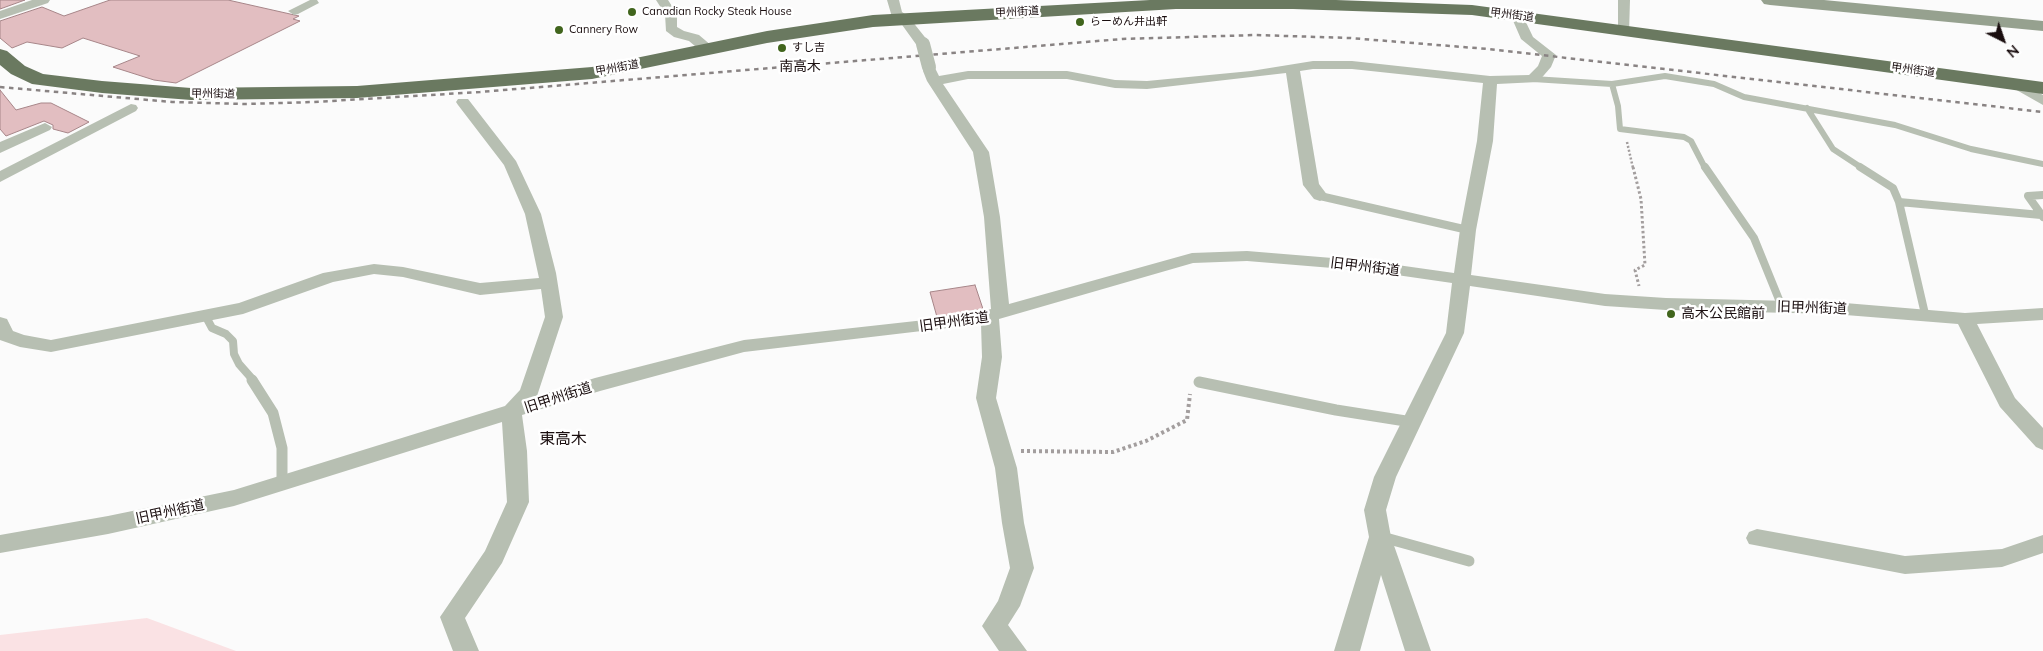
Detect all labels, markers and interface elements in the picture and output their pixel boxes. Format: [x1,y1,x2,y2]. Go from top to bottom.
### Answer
street label: 甲州街道 [995,4,1039,20]
place label: Canadian Rocky Steak House [642,5,792,19]
marker: Canadian Rocky Steak House [626,6,638,18]
street label: 甲州街道 [1489,6,1535,24]
place label: らーめん井出軒 [1090,15,1167,29]
north arrow [1978,15,2028,65]
marker: らーめん井出軒 [1074,16,1086,28]
place label: Cannery Row [569,23,638,37]
marker: Cannery Row [553,24,565,36]
place label: すし吉 [792,41,825,55]
text: N [2003,41,2023,62]
marker: すし吉 [776,42,788,54]
street label: 甲州街道 [594,58,640,78]
district label: 南高木 [779,59,821,75]
street label: 甲州街道 [1890,60,1936,80]
street label: 甲州街道 [191,87,235,101]
street label: 旧甲州街道 [1329,254,1401,280]
street label: 旧甲州街道 [1777,298,1847,318]
place label: 高木公民館前 [1681,306,1765,322]
marker: 高木公民館前 [1665,308,1677,320]
street label: 旧甲州街道 [918,309,990,335]
street label: 旧甲州街道 [522,379,594,417]
district label: 東高木 [539,429,587,449]
street label: 旧甲州街道 [134,497,206,527]

